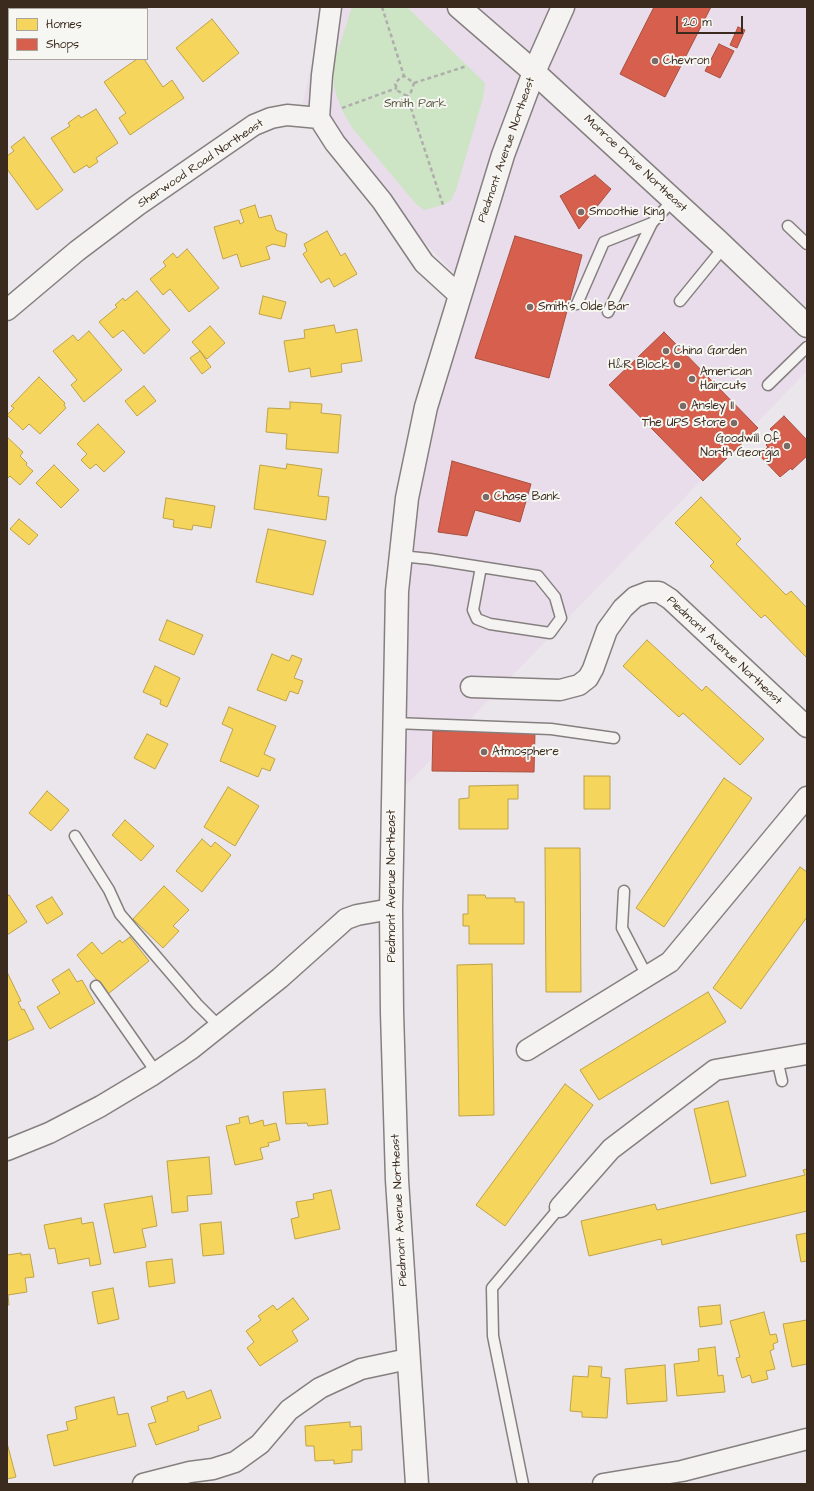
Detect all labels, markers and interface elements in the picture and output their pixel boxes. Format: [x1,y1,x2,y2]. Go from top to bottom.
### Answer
legend [8,8,148,60]
scale bar [678,8,745,34]
text: 20 m [683,14,712,31]
text: Homes [46,16,82,33]
text: Shops [46,36,79,53]
place label: Chevron [663,54,710,68]
marker: Chevron [650,56,660,66]
street label: Piedmont Avenue Northeast [475,75,539,225]
park label: Smith Park [384,97,446,111]
street label: Monroe Drive Northeast [580,112,690,216]
street label: Sherwood Road Northeast [135,117,267,211]
place label: Smoothie King [589,205,665,219]
marker: Smoothie King [576,207,586,217]
place label: Smith's Olde Bar [538,300,629,314]
marker: Smith's Olde Bar [525,302,535,312]
place label: China Garden [674,344,747,358]
marker: China Garden [661,346,671,356]
place label: H&R Block [608,358,669,372]
marker: H&R Block [672,360,682,370]
place label: American Haircuts [700,365,752,393]
marker: American Haircuts [687,374,697,384]
place label: Ansley II [691,399,734,413]
marker: Ansley II [678,401,688,411]
place label: The UPS Store [642,416,726,430]
marker: The UPS Store [729,418,739,428]
place label: Goodwill Of North Georgia [700,432,779,460]
marker: Goodwill Of North Georgia [782,441,792,451]
place label: Chase Bank [494,490,560,504]
marker: Chase Bank [481,492,491,502]
street label: Piedmont Avenue Northeast [663,594,785,708]
place label: Atmosphere [492,745,559,759]
marker: Atmosphere [479,747,489,757]
street label: Piedmont Avenue Northeast [385,810,399,962]
street label: Piedmont Avenue Northeast [389,1133,411,1287]

